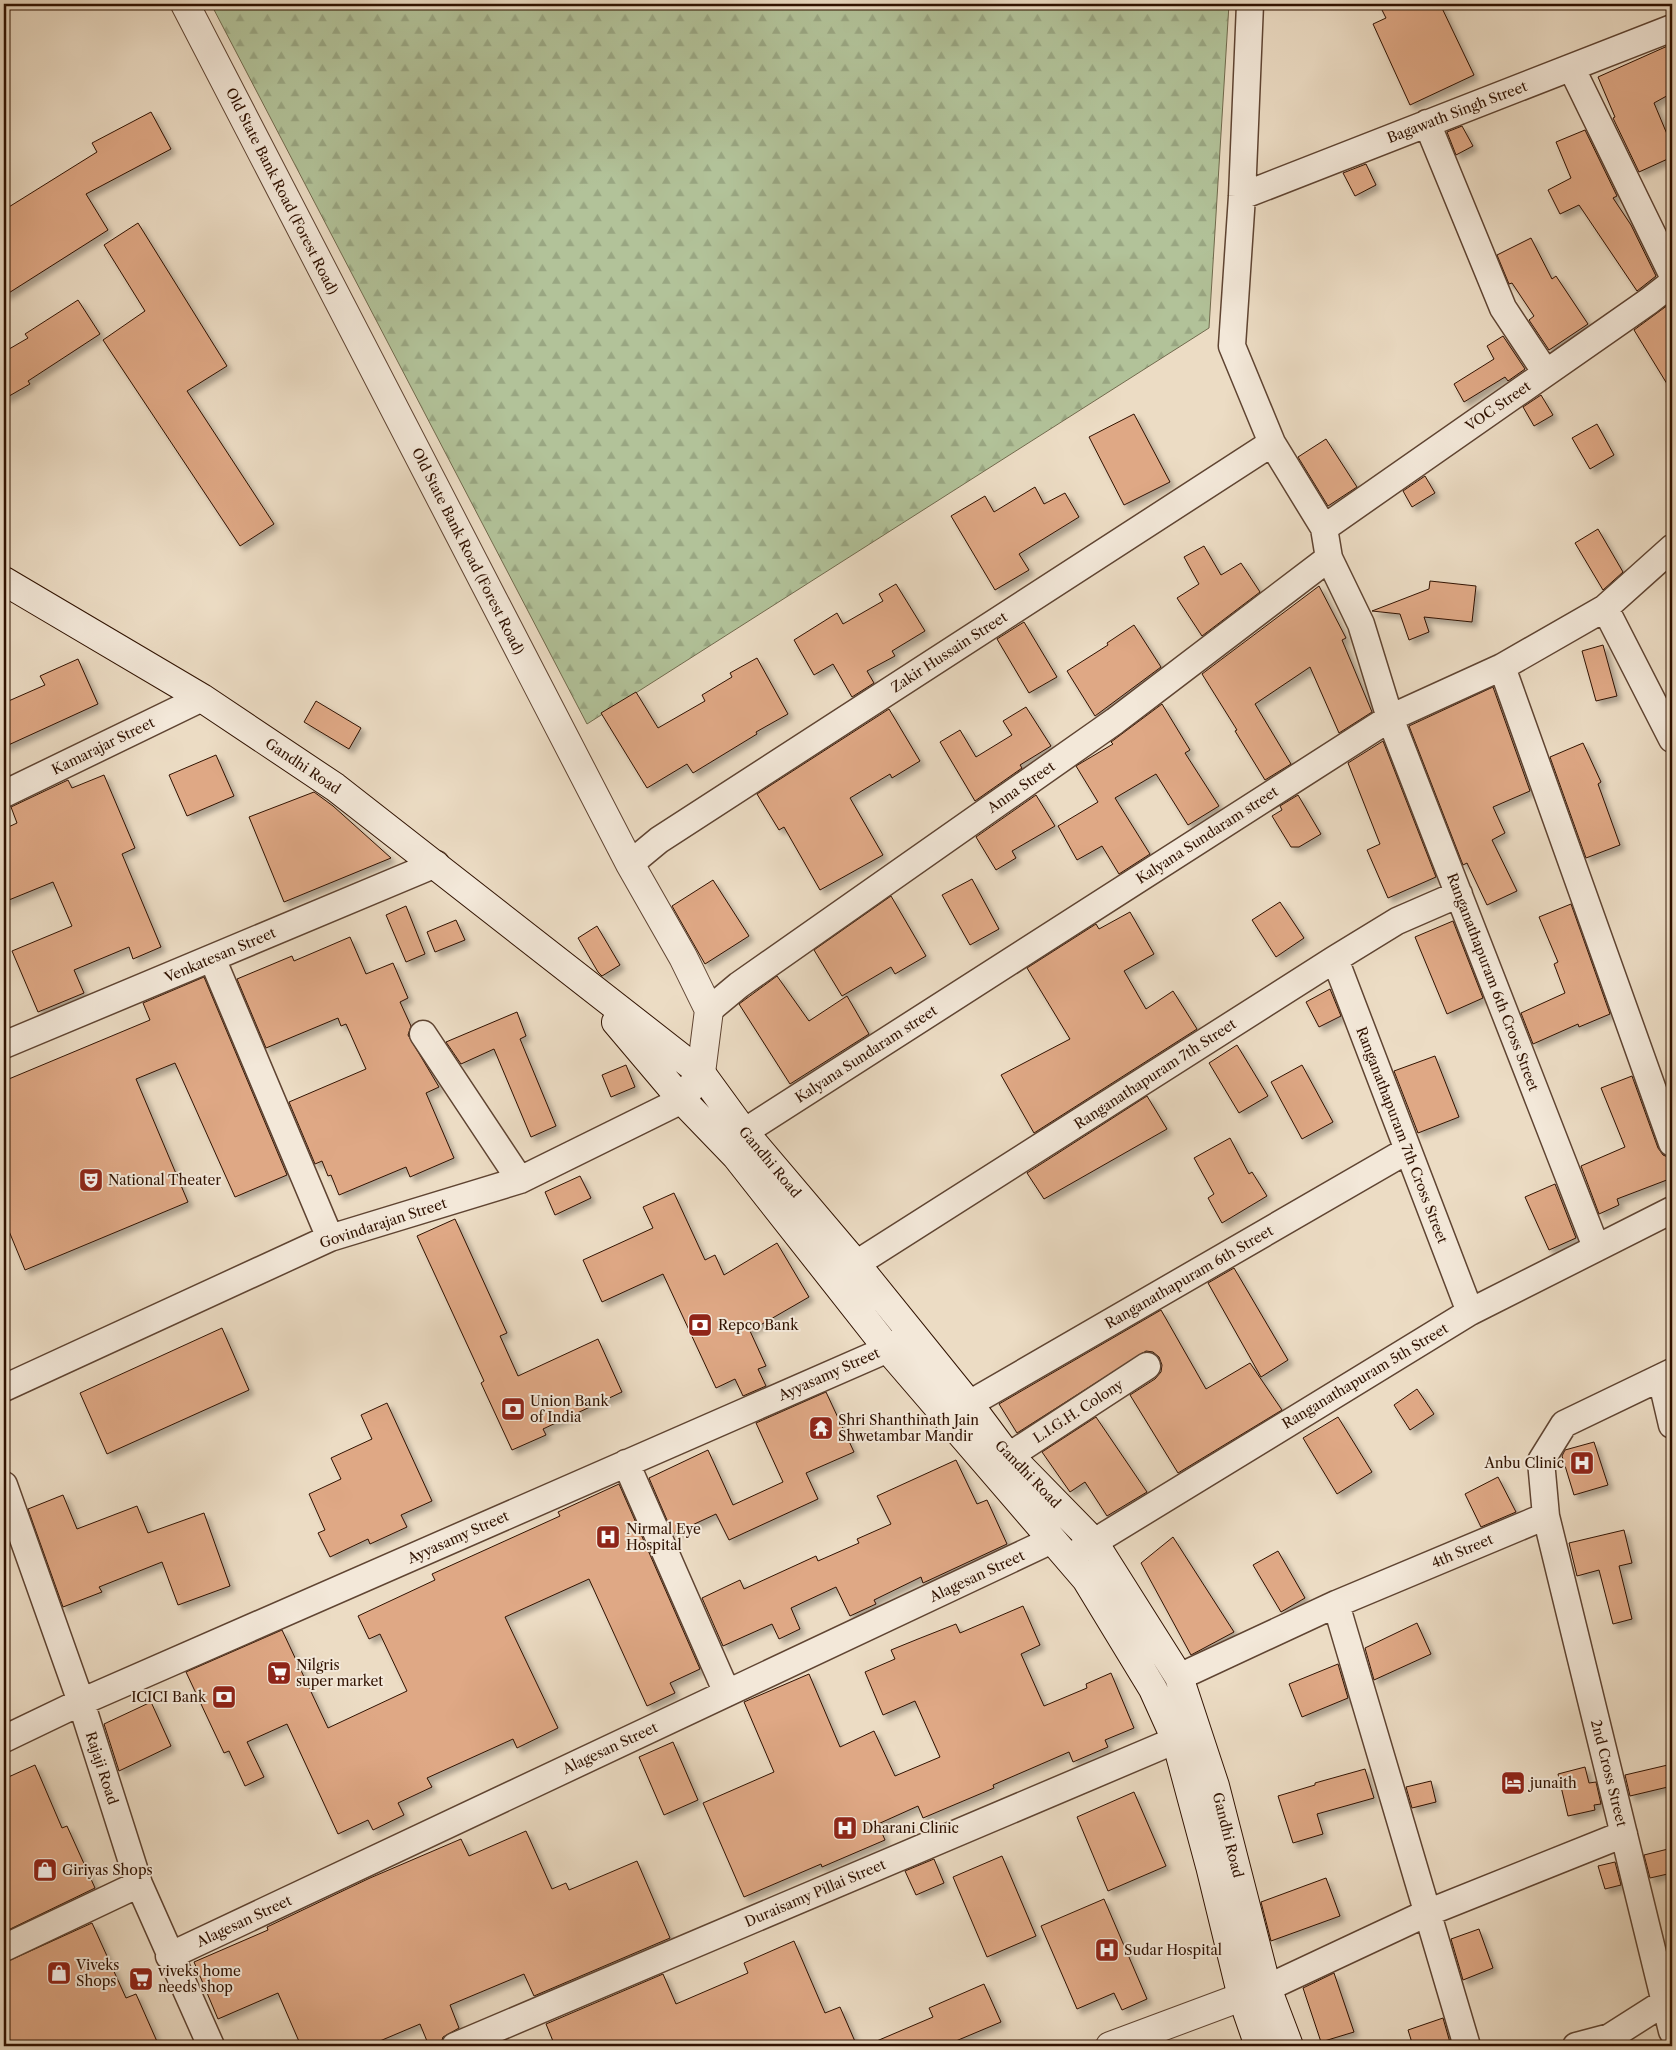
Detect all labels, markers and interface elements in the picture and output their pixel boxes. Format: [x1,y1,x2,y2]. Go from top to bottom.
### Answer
street label: Bagawath Singh Street [1384,77,1530,147]
street label: Old State Bank Road (Forest Road) [222,85,342,297]
street label: VOC Street [1461,377,1534,436]
street label: Old State Bank Road (Forest Road) [408,445,528,657]
street label: Zakir Hussain Street [888,608,1011,696]
street label: Kamarajar Street [49,713,157,779]
street label: Gandhi Road [262,734,345,798]
street label: Anna Street [983,757,1058,817]
street label: Kalyana Sundaram street [1133,782,1281,888]
street label: Ranganathapuram 6th Cross Street [1443,871,1543,1094]
street label: Venkatesan Street [161,923,278,987]
street label: Kalyana Sundaram street [792,1001,940,1107]
street label: Ranganathapuram 7th Street [1071,1015,1239,1133]
street label: Ranganathapuram 7th Cross Street [1352,1024,1452,1246]
street label: Gandhi Road [735,1123,805,1202]
theatre icon: National Theater [78,1167,104,1193]
place label: National Theater [108,1171,221,1189]
street label: Govindarajan Street [317,1194,449,1252]
street label: Ranganathapuram 6th Street [1102,1221,1276,1333]
bank icon: Repco Bank [687,1312,713,1338]
place label: Repco Bank [718,1316,799,1334]
street label: Ranganathapuram 5th Street [1279,1319,1451,1433]
street label: Ayyasamy Street [775,1344,882,1405]
street label: L.I.G.H. Colony [1030,1375,1127,1447]
place label: Union Bank of India [530,1392,609,1426]
bank icon: Union Bank of India [500,1396,526,1422]
place label: Shri Shanthinath Jain Shwetambar Mandir [838,1411,979,1445]
temple icon: Shri Shanthinath Jain Shwetambar Mandir [808,1415,834,1441]
street label: Gandhi Road [991,1436,1065,1512]
hospital icon: Anbu Clinic [1569,1450,1595,1476]
place label: Anbu Clinic [1483,1454,1564,1472]
street label: Ayyasamy Street [404,1507,511,1568]
place label: Nirmal Eye Hospital [626,1520,701,1554]
hospital icon: Nirmal Eye Hospital [595,1524,621,1550]
street label: 4th Street [1428,1530,1496,1572]
street label: Alagesan Street [926,1546,1027,1606]
place label: Nilgris super market [296,1656,383,1690]
supermarket icon: Nilgris super market [266,1660,292,1686]
bank icon: ICICI Bank [211,1684,237,1710]
place label: ICICI Bank [131,1688,207,1706]
street label: Alagesan Street [559,1718,660,1778]
street label: 2nd Cross Street [1587,1718,1631,1828]
street label: Rajaji Road [82,1729,122,1807]
hotel icon: junaith [1500,1770,1526,1796]
place label: junaith [1527,1774,1577,1792]
street label: Gandhi Road [1209,1790,1247,1880]
hospital icon: Dharani Clinic [832,1815,858,1841]
place label: Dharani Clinic [862,1819,959,1837]
street label: Duraisamy Pillai Street [742,1855,888,1931]
shop icon: Giriyas Shops [32,1857,58,1883]
place label: Giriyas Shops [62,1861,153,1879]
street label: Alagesan Street [193,1891,294,1951]
hospital icon: Sudar Hospital [1094,1937,1120,1963]
place label: Sudar Hospital [1124,1941,1222,1959]
place label: Viveks Shops [75,1956,119,1990]
shop icon: Viveks Shops [46,1960,72,1986]
place label: viveks home needs shop [157,1962,241,1996]
supermarket icon: viveks home needs shop [128,1966,154,1992]

